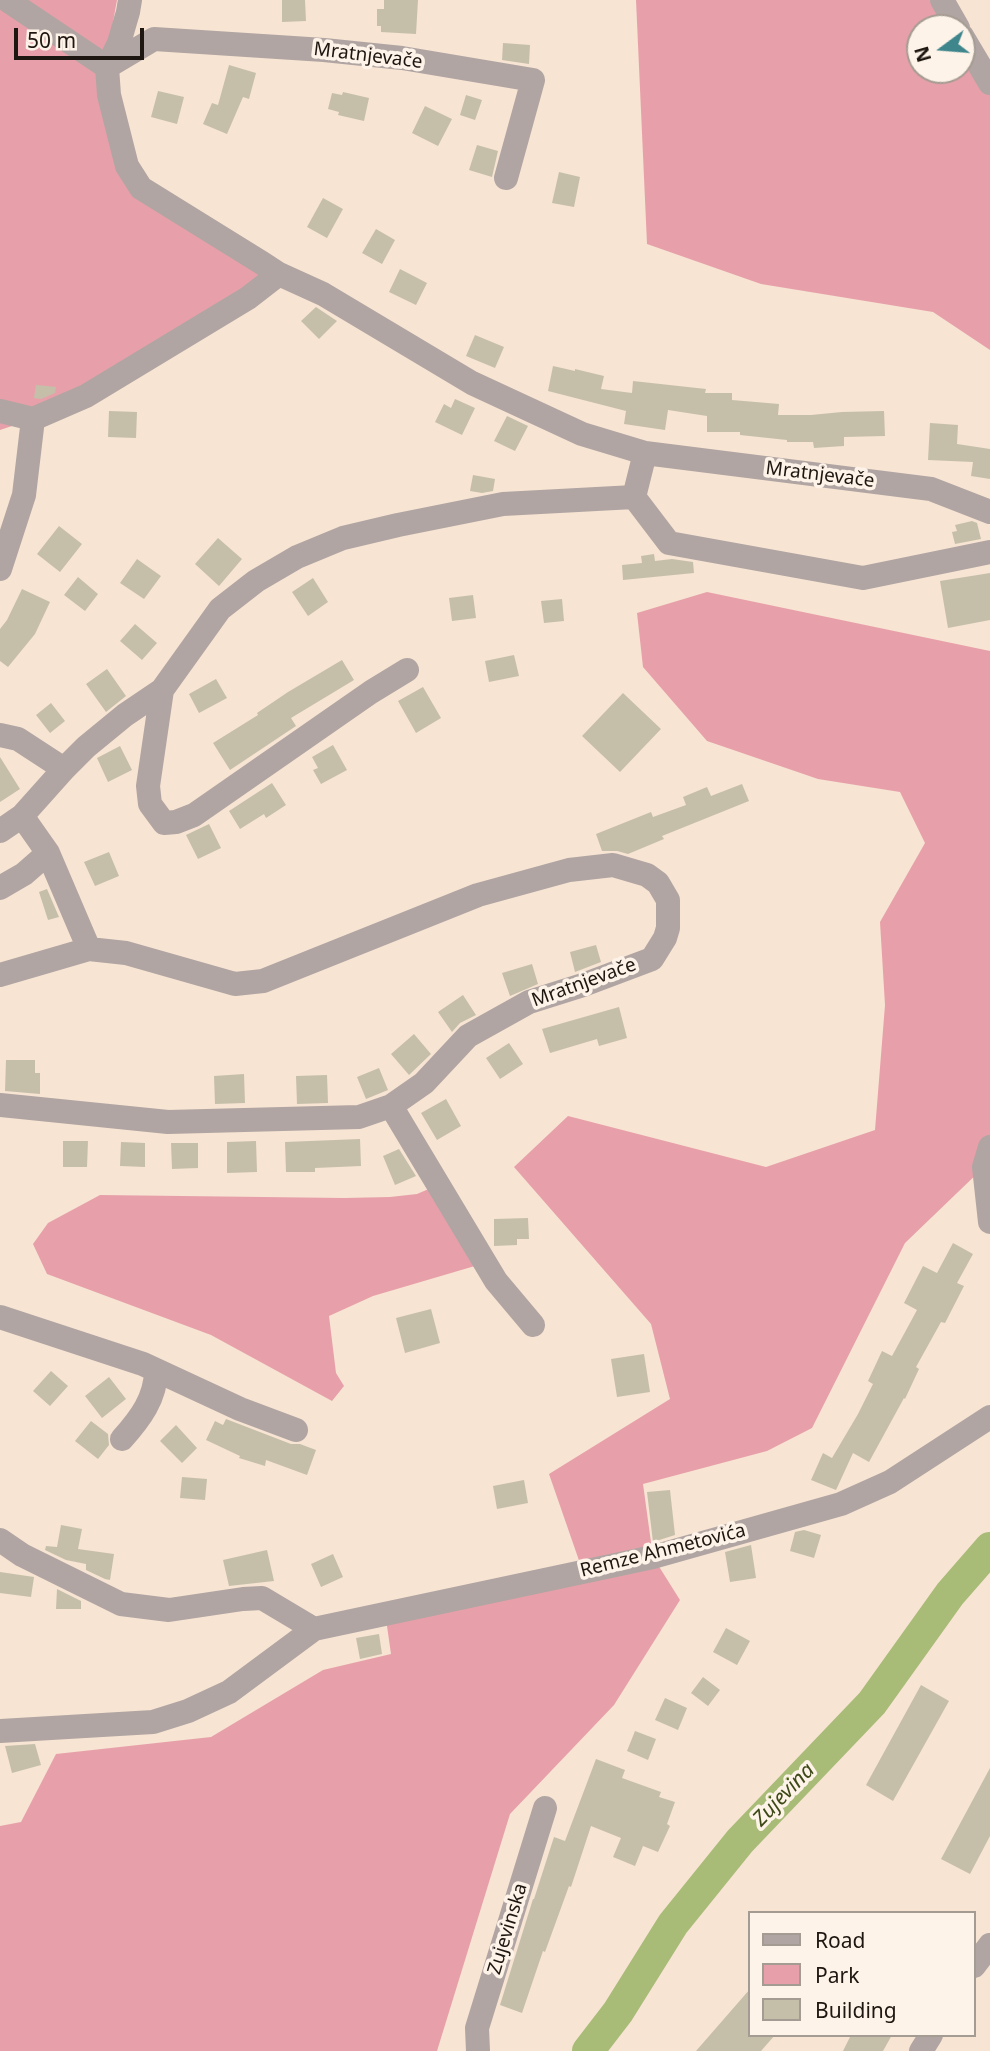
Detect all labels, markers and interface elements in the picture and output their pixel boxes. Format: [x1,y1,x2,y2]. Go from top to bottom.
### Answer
scale bar [18,14,147,58]
north arrow [906,14,976,84]
text: 50 m [27,26,76,54]
street label: Mratnjevače [312,38,424,74]
text: N [908,43,937,65]
street label: Mratnjevače [764,457,876,493]
street label: Mratnjevače [529,954,639,1012]
street label: Remze Ahmetovića [578,1519,748,1583]
water label: Zujevina [748,1758,820,1832]
street label: Zujevinska [483,1881,533,1977]
legend [748,1911,976,2037]
text: Road [815,1926,865,1954]
text: Park [815,1961,859,1989]
text: Building [815,1996,897,2024]

